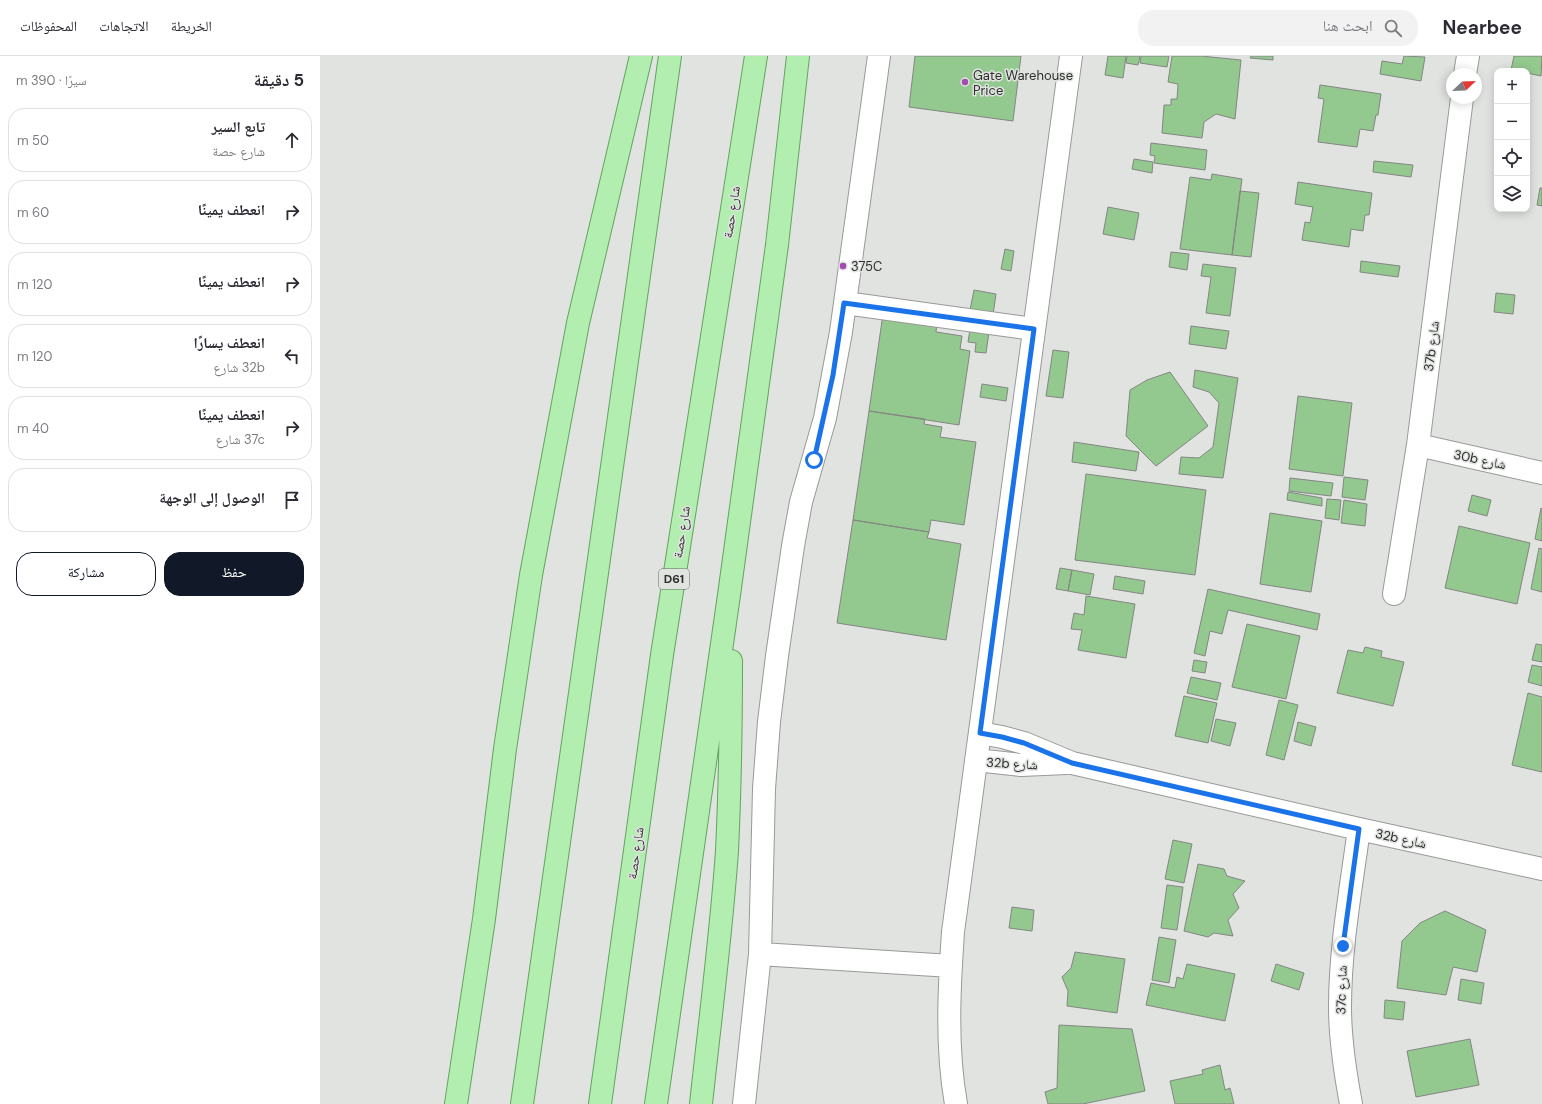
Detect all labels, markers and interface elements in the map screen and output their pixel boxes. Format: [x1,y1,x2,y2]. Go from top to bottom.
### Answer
search box [1138,10,1418,46]
text: Nearbee [1442,15,1522,40]
text: ابحث هنا [1323,16,1372,36]
text: المحفوظات [20,17,77,35]
text: الاتجاهات [99,17,149,35]
text: الخريطة [171,17,212,35]
icon: search [1382,17,1404,39]
place label: Gate Warehouse Price [973,67,1073,99]
north arrow [1446,68,1482,104]
map controls [1494,68,1530,212]
button: + [1494,68,1530,104]
text: 5 دقيقة [254,69,304,91]
text: سيرًا · 390 m [16,72,87,89]
marker: Gate Warehouse Price [960,77,970,87]
button: − [1494,104,1530,140]
text: تابع السير [211,117,265,137]
icon: ahead [281,129,303,151]
text: 50 m [17,132,49,149]
button: locate [1494,140,1530,176]
text: شارع حصة [213,143,265,160]
button: layers [1494,176,1530,212]
street label: شارع حصة [719,185,745,239]
text: انعطف يمينًا [198,200,265,220]
icon: right [281,201,303,223]
text: 60 m [17,204,49,221]
place label: 375C [851,258,882,275]
marker: 375C [838,261,848,271]
text: انعطف يمينًا [198,272,265,292]
icon: right [281,273,303,295]
text: 120 m [17,276,52,293]
street label: 37b شارع [1420,320,1444,372]
text: انعطف يسارًا [193,333,265,353]
icon: left [281,345,303,367]
text: 120 m [17,348,52,365]
text: 32b شارع [214,359,265,376]
text: انعطف يمينًا [198,405,265,425]
icon: right [281,417,303,439]
text: 40 m [17,420,49,437]
text: 37c شارع [216,431,265,448]
street label: 30b شارع [1452,446,1508,474]
route start [805,451,823,469]
text: الوصول إلى الوجهة [159,488,265,508]
icon: arrive [281,489,303,511]
street label: شارع حصة [669,505,695,559]
button: مشاركة [16,552,156,596]
button: حفظ [164,552,304,596]
road number: D61 [659,569,689,589]
street label: 32b شارع [986,754,1038,774]
street label: 32b شارع [1374,825,1428,853]
street label: شارع حصة [623,826,649,880]
route end [1334,937,1352,955]
street label: 37c شارع [1332,965,1352,1015]

